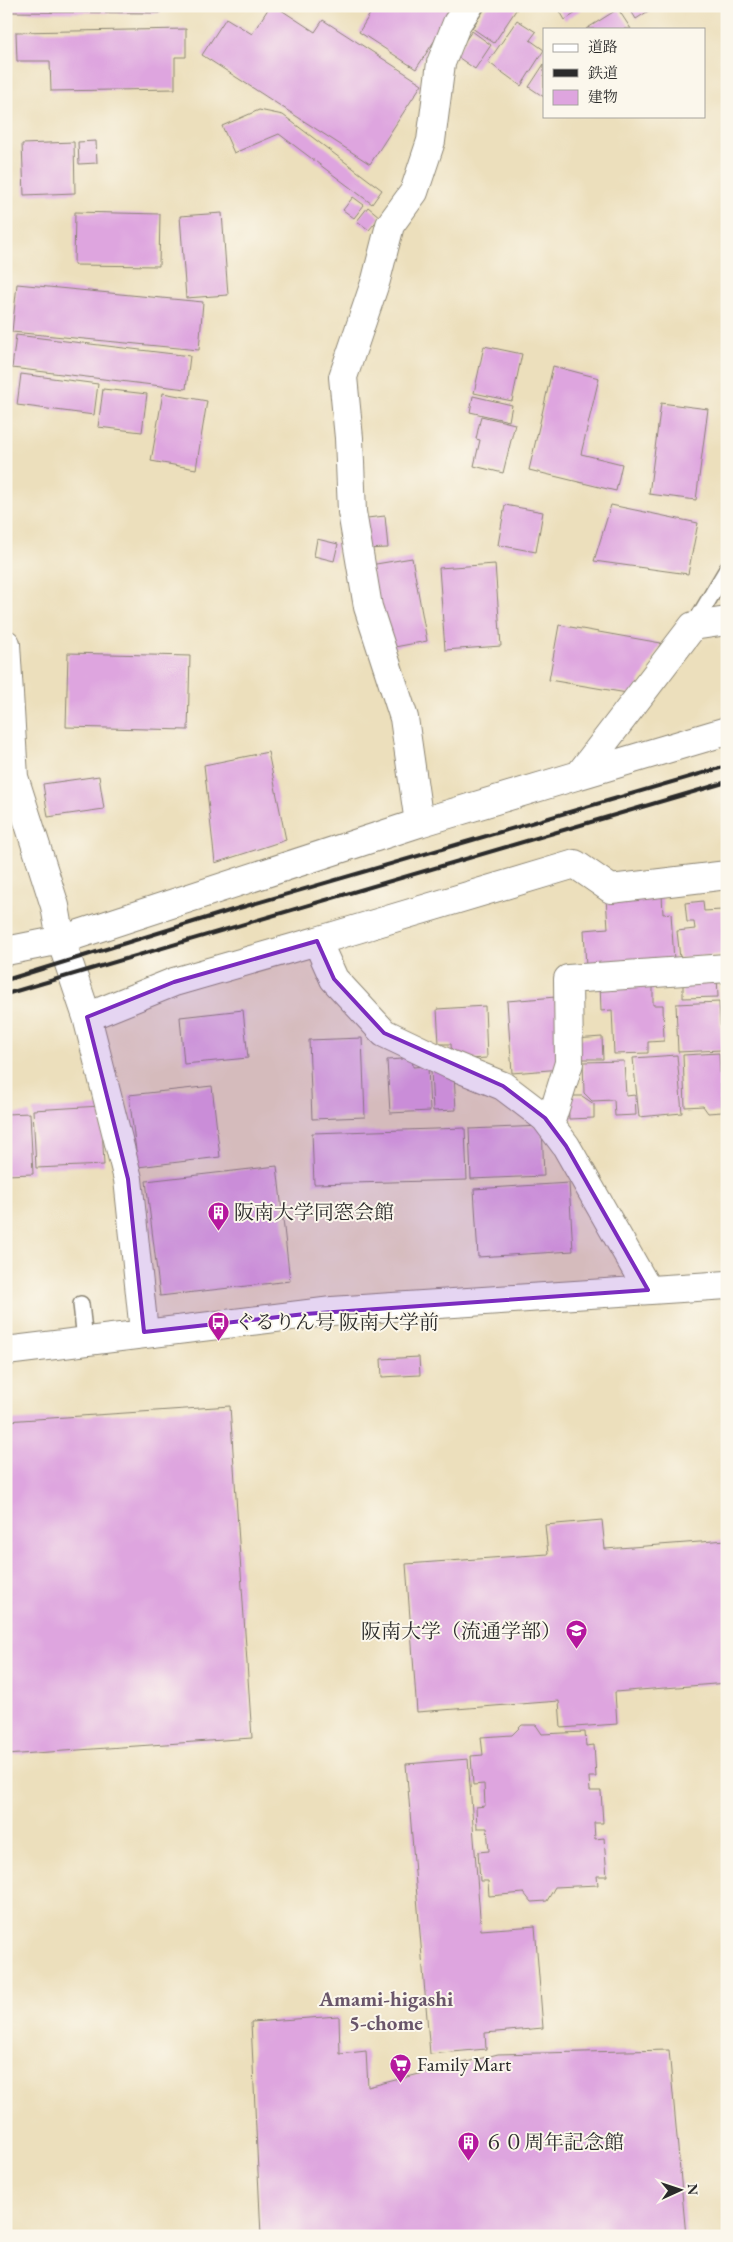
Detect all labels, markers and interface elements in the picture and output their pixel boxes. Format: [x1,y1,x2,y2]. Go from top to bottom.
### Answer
legend [543,28,706,118]
text: 道路 [588,37,618,56]
text: 鉄道 [588,63,618,82]
text: 建物 [588,87,618,106]
place label: 阪南大学同窓会館 [234,1199,394,1225]
building icon: 阪南大学同窓会館 [206,1200,230,1231]
place label: ぐるりん号 阪南大学前 [235,1309,439,1335]
bus stop icon: ぐるりん号 阪南大学前 [207,1310,231,1341]
place label: 阪南大学（流通学部） [361,1618,561,1644]
school or university icon: 阪南大学（流通学部） [565,1619,589,1650]
district label: Amami-higashi 5-chome [318,1985,453,2036]
place label: Family Mart [417,2051,512,2077]
supermarket icon: Family Mart [389,2052,413,2083]
place label: ６０周年記念館 [484,2129,624,2155]
building icon: ６０周年記念館 [456,2130,480,2161]
north arrow [656,2164,706,2214]
text: N [684,2183,702,2196]

